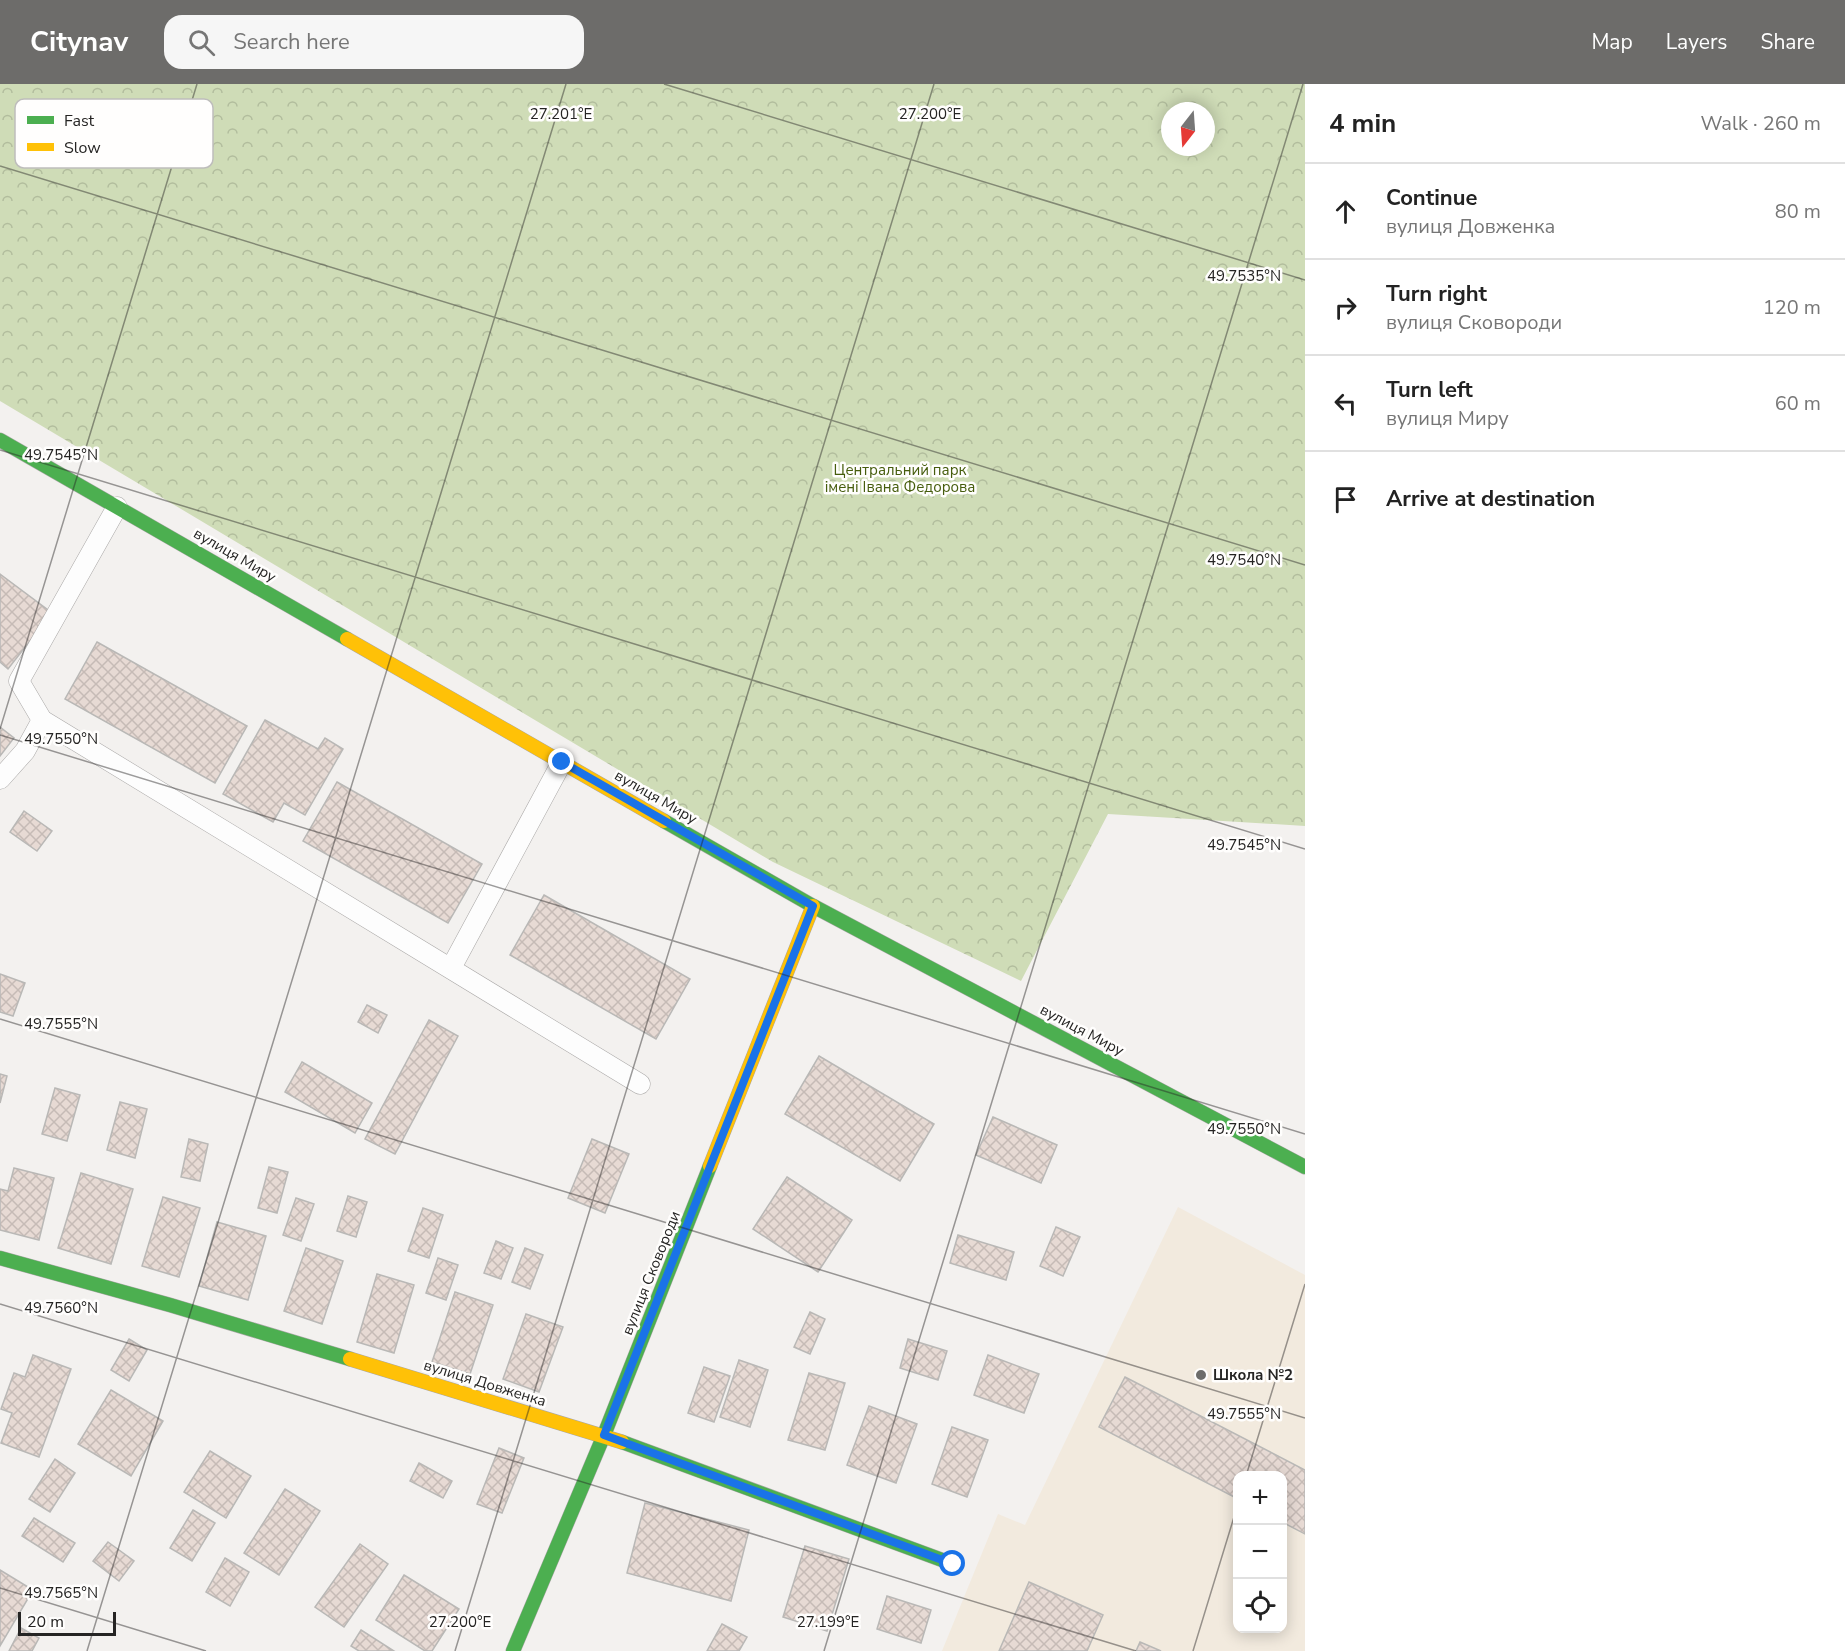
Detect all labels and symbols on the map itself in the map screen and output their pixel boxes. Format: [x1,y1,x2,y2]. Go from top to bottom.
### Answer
legend [15,99,213,168]
north arrow [1161,102,1215,156]
text: 27.201°E [530,104,592,124]
text: 27.200°E [899,104,961,124]
text: Fast [64,110,95,132]
text: Slow [64,137,101,159]
text: 49.7535°N [1207,266,1281,286]
text: 49.7545°N [24,445,98,465]
park label: Центральний парк імені Івана Федорова [825,460,975,497]
street label: вулиця Миру [190,523,280,587]
text: 49.7540°N [1207,550,1281,570]
text: 49.7550°N [24,729,98,749]
route end [548,748,574,774]
street label: вулиця Миру [611,765,701,829]
text: 49.7545°N [1207,835,1281,855]
street label: вулиця Миру [1037,1000,1127,1061]
text: 49.7555°N [24,1014,98,1034]
text: 49.7550°N [1207,1119,1281,1139]
street label: вулиця Сковороди [617,1208,685,1338]
text: 49.7560°N [24,1298,98,1318]
street label: вулиця Довженка [421,1355,549,1411]
place label: Школа №2 [1213,1365,1293,1385]
marker: Школа №2 [1194,1368,1208,1382]
text: 49.7555°N [1207,1404,1281,1424]
route start [939,1550,965,1576]
text: 49.7565°N [24,1583,98,1603]
scale bar [18,1609,116,1636]
text: 27.200°E [429,1612,491,1632]
text: 27.199°E [797,1612,859,1632]

